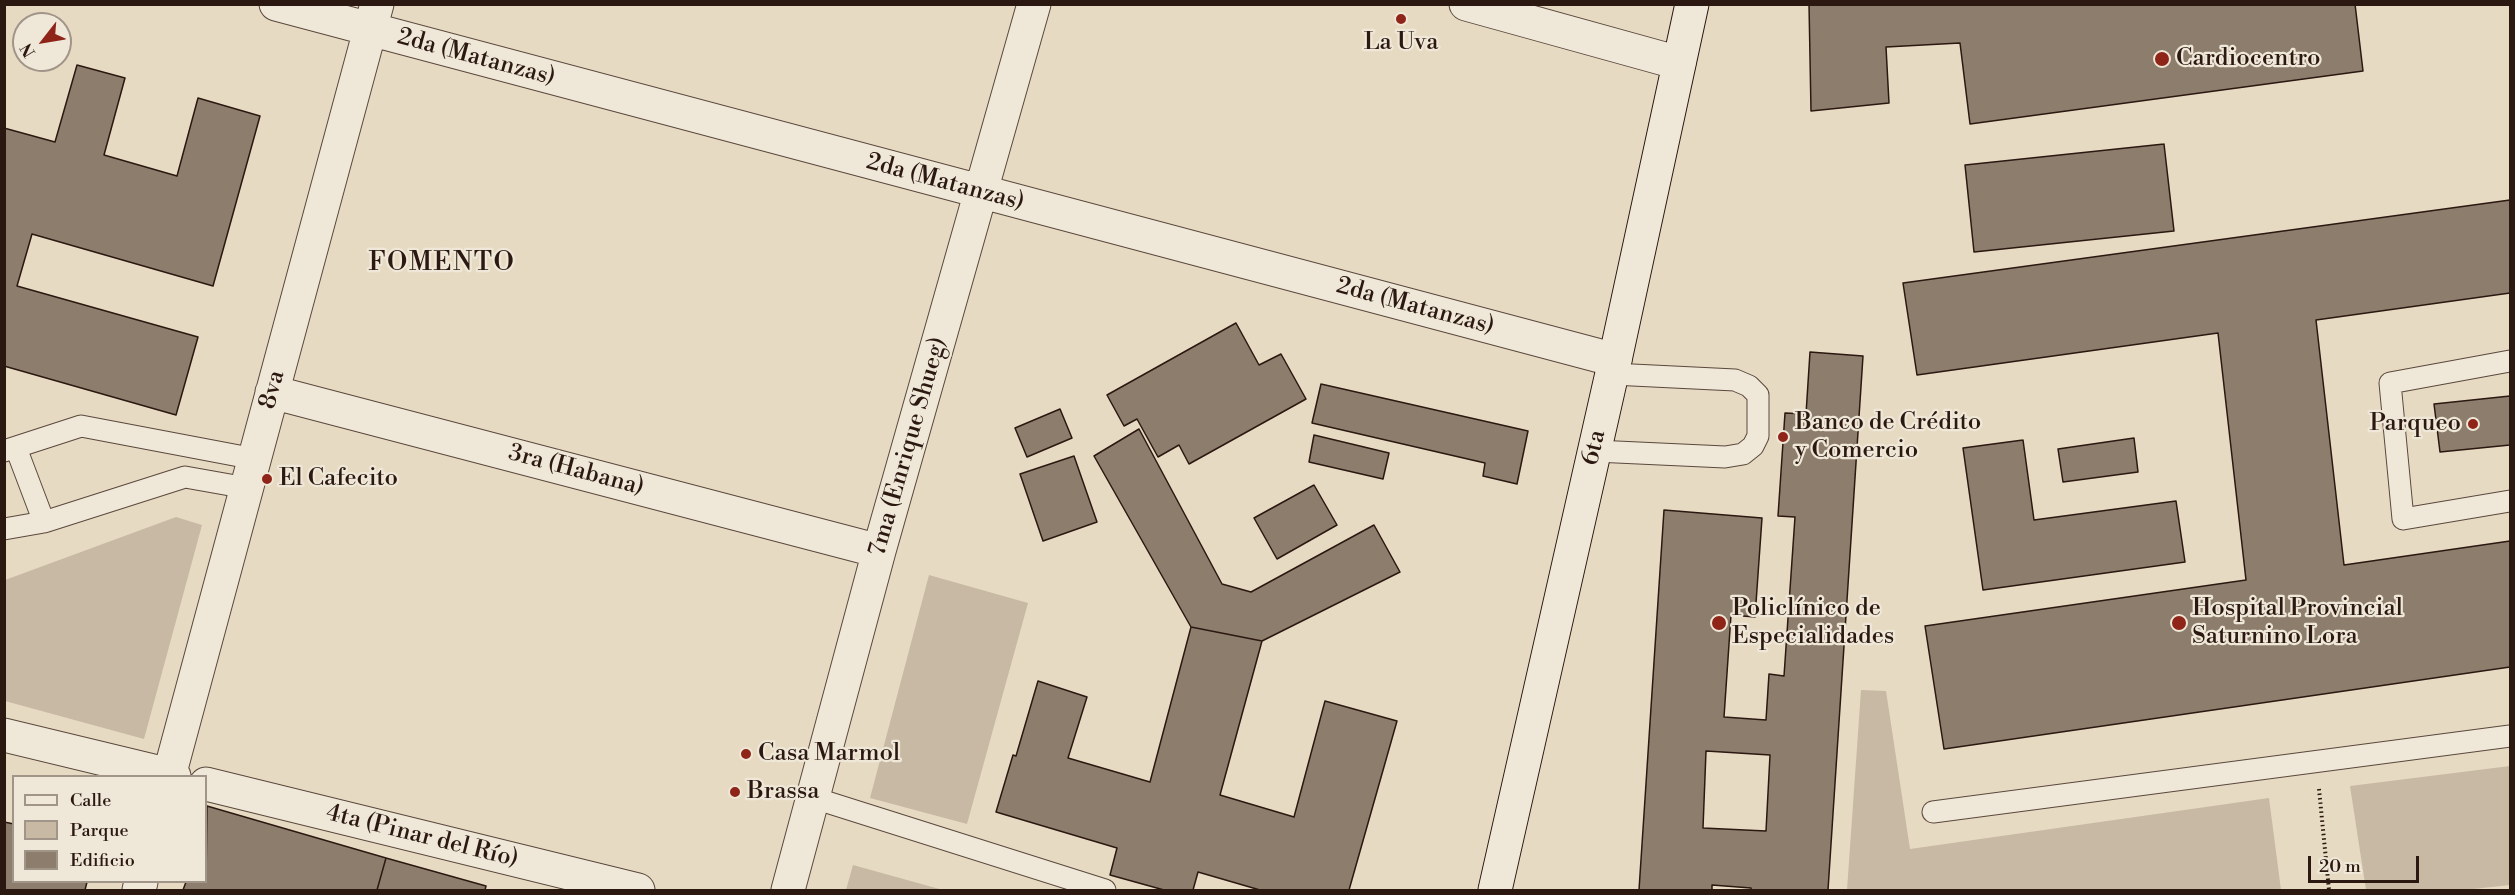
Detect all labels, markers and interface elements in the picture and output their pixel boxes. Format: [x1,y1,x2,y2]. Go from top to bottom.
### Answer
north arrow [12,12,72,72]
marker: La Uva [1394,12,1408,26]
street label: 2da (Matanzas) [394,23,558,93]
place label: La Uva [1364,29,1438,57]
text: N [16,40,40,61]
place label: Cardiocentro [2176,45,2320,73]
marker: Cardiocentro [2153,50,2171,68]
street label: 2da (Matanzas) [863,148,1027,218]
district label: FOMENTO [369,248,515,280]
street label: 2da (Matanzas) [1333,272,1497,342]
street label: 7ma (Enrique Shueg) [864,334,954,560]
street label: 8va [254,368,292,412]
place label: Banco de Crédito y Comercio [1795,409,1981,465]
place label: Parqueo [2369,410,2461,438]
marker: Parqueo [2466,417,2480,431]
street label: 6ta [1577,427,1613,469]
marker: Banco de Crédito y Comercio [1776,430,1790,444]
street label: 3ra (Habana) [505,439,647,503]
place label: El Cafecito [279,465,398,493]
marker: El Cafecito [260,472,274,486]
place label: Policlínico de Especialidades [1732,595,1894,651]
place label: Hospital Provincial Saturnino Lora [2192,595,2403,651]
marker: Policlínico de Especialidades [1710,614,1728,632]
marker: Hospital Provincial Saturnino Lora [2170,614,2188,632]
place label: Casa Marmol [758,740,900,768]
marker: Casa Marmol [739,747,753,761]
legend [12,775,207,883]
place label: Brassa [747,778,819,806]
marker: Brassa [728,785,742,799]
text: Calle [70,789,111,812]
street label: 4ta (Pinar del Río) [323,799,521,875]
text: Parque [70,819,129,842]
scale bar [2311,844,2422,882]
text: Edificio [70,849,135,872]
text: 20 m [2319,855,2361,878]

